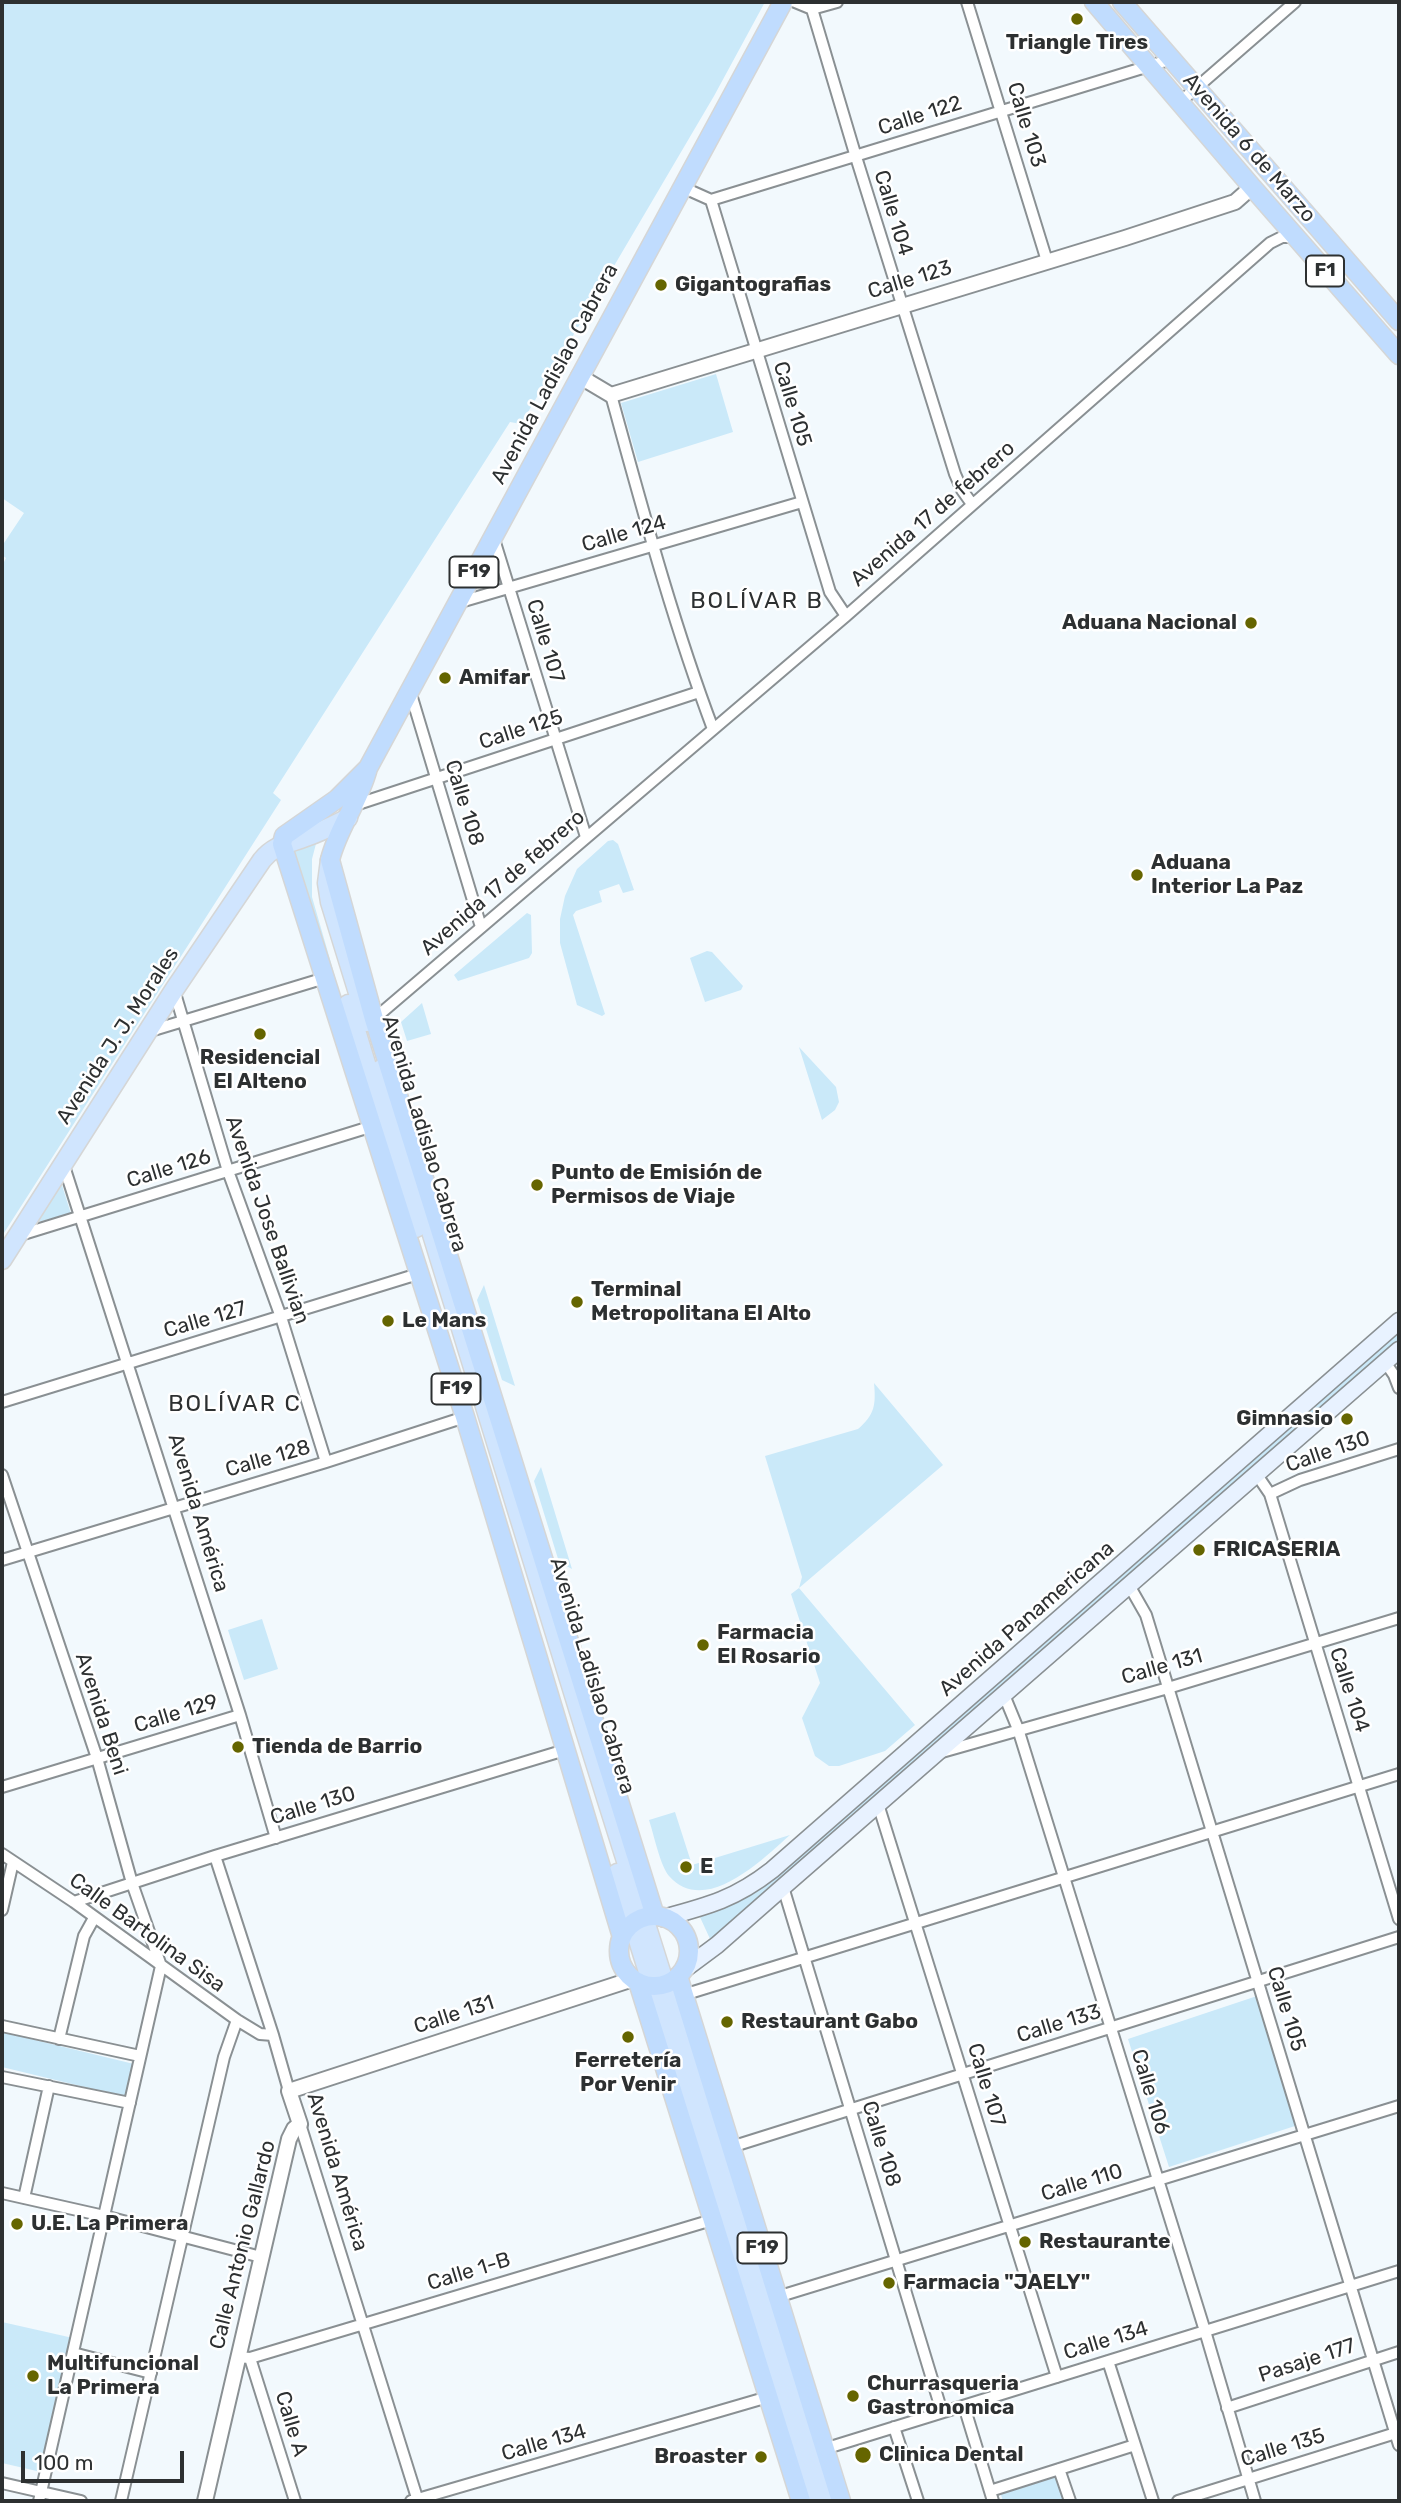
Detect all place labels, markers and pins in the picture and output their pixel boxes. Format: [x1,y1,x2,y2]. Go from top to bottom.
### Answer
marker: Triangle Tires [1069,11,1085,27]
place label: Triangle Tires [1006,30,1148,56]
place label: Gigantografias [675,272,831,298]
marker: Gigantografias [653,277,669,293]
place label: Aduana Nacional [1062,610,1237,636]
marker: Aduana Nacional [1243,615,1259,631]
place label: Amifar [459,665,530,691]
marker: Amifar [437,670,453,686]
place label: Aduana Interior La Paz [1151,850,1303,900]
marker: Aduana Interior La Paz [1129,867,1145,883]
marker: Residencial El Alteno [252,1026,268,1042]
place label: Residencial El Alteno [200,1045,320,1095]
place label: Punto de Emisión de Permisos de Viaje [551,1160,762,1210]
marker: Punto de Emisión de Permisos de Viaje [529,1177,545,1193]
place label: Terminal Metropolitana El Alto [591,1277,811,1327]
marker: Terminal Metropolitana El Alto [569,1294,585,1310]
place label: Le Mans [402,1308,486,1334]
marker: Le Mans [380,1313,396,1329]
place label: Gimnasio [1236,1406,1333,1432]
marker: Gimnasio [1339,1411,1355,1427]
place label: FRICASERIA [1213,1537,1340,1563]
marker: FRICASERIA [1191,1542,1207,1558]
place label: Farmacia El Rosario [717,1620,820,1670]
marker: Farmacia El Rosario [695,1637,711,1653]
place label: Tienda de Barrio [252,1734,422,1760]
marker: Tienda de Barrio [230,1739,246,1755]
place label: E [700,1854,713,1880]
marker: E [678,1859,694,1875]
place label: Restaurant Gabo [741,2009,918,2035]
marker: Restaurant Gabo [719,2014,735,2030]
marker: Ferretería Por Venir [620,2029,636,2045]
place label: Ferretería Por Venir [575,2048,681,2098]
place label: U.E. La Primera [31,2211,188,2237]
marker: U.E. La Primera [9,2216,25,2232]
place label: Restaurante [1039,2229,1170,2255]
marker: Restaurante [1017,2234,1033,2250]
place label: Farmacia "JAELY" [903,2270,1090,2296]
marker: Farmacia "JAELY" [881,2275,897,2291]
place label: Multifuncional La Primera [47,2351,199,2401]
marker: Multifuncional La Primera [25,2368,41,2384]
place label: Churrasqueria Gastronomica [867,2371,1019,2421]
marker: Churrasqueria Gastronomica [845,2388,861,2404]
place label: Clinica Dental [879,2442,1024,2468]
place label: Broaster [654,2444,747,2470]
marker: Clinica Dental [853,2445,873,2465]
marker: Broaster [753,2449,769,2465]

